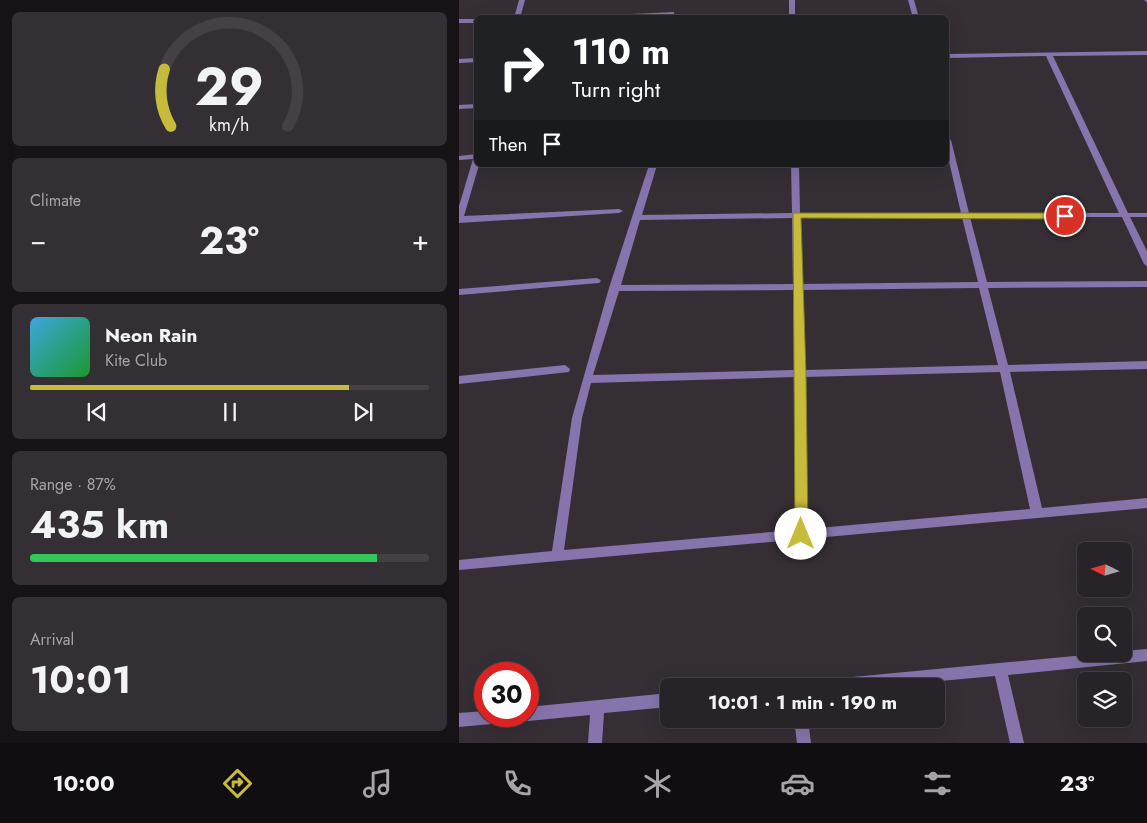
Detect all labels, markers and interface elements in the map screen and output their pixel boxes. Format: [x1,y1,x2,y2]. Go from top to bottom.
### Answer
text: 110 m [572,27,670,77]
icon: right [489,35,554,100]
text: 29 [195,49,264,125]
text: Turn right [572,73,660,105]
text: km/h [209,112,250,138]
icon: arrive [538,130,566,158]
text: Then [489,131,528,158]
text: Climate [30,189,81,212]
pin [1044,195,1086,237]
icon: arrive [1051,202,1079,230]
text: 23° [199,213,259,268]
text: − [30,220,47,261]
text: + [412,220,429,261]
text: Neon Rain [105,322,198,349]
text: Kite Club [105,349,167,372]
icon: previous [83,398,111,426]
icon: pause [216,398,244,426]
icon: next [349,398,377,426]
text: Range · 87% [30,473,116,496]
text: 435 km [30,497,169,552]
position arrow [774,507,826,559]
north arrow [1077,542,1131,598]
map controls [1077,542,1132,727]
button: search [1077,607,1132,662]
text: Arrival [30,628,74,651]
text: 10:01 [30,652,131,707]
speed limit sign: 30 [474,662,539,727]
button: layers [1077,672,1132,727]
text: 10:01 · 1 min · 190 m [708,689,897,716]
icon: directions [220,766,255,801]
icon: music [360,766,395,801]
icon: phone [500,766,535,801]
icon: climate [640,766,675,801]
icon: car [780,766,815,801]
icon: filters [920,766,955,801]
text: 10:00 [53,767,115,799]
text: 23° [1060,767,1094,799]

